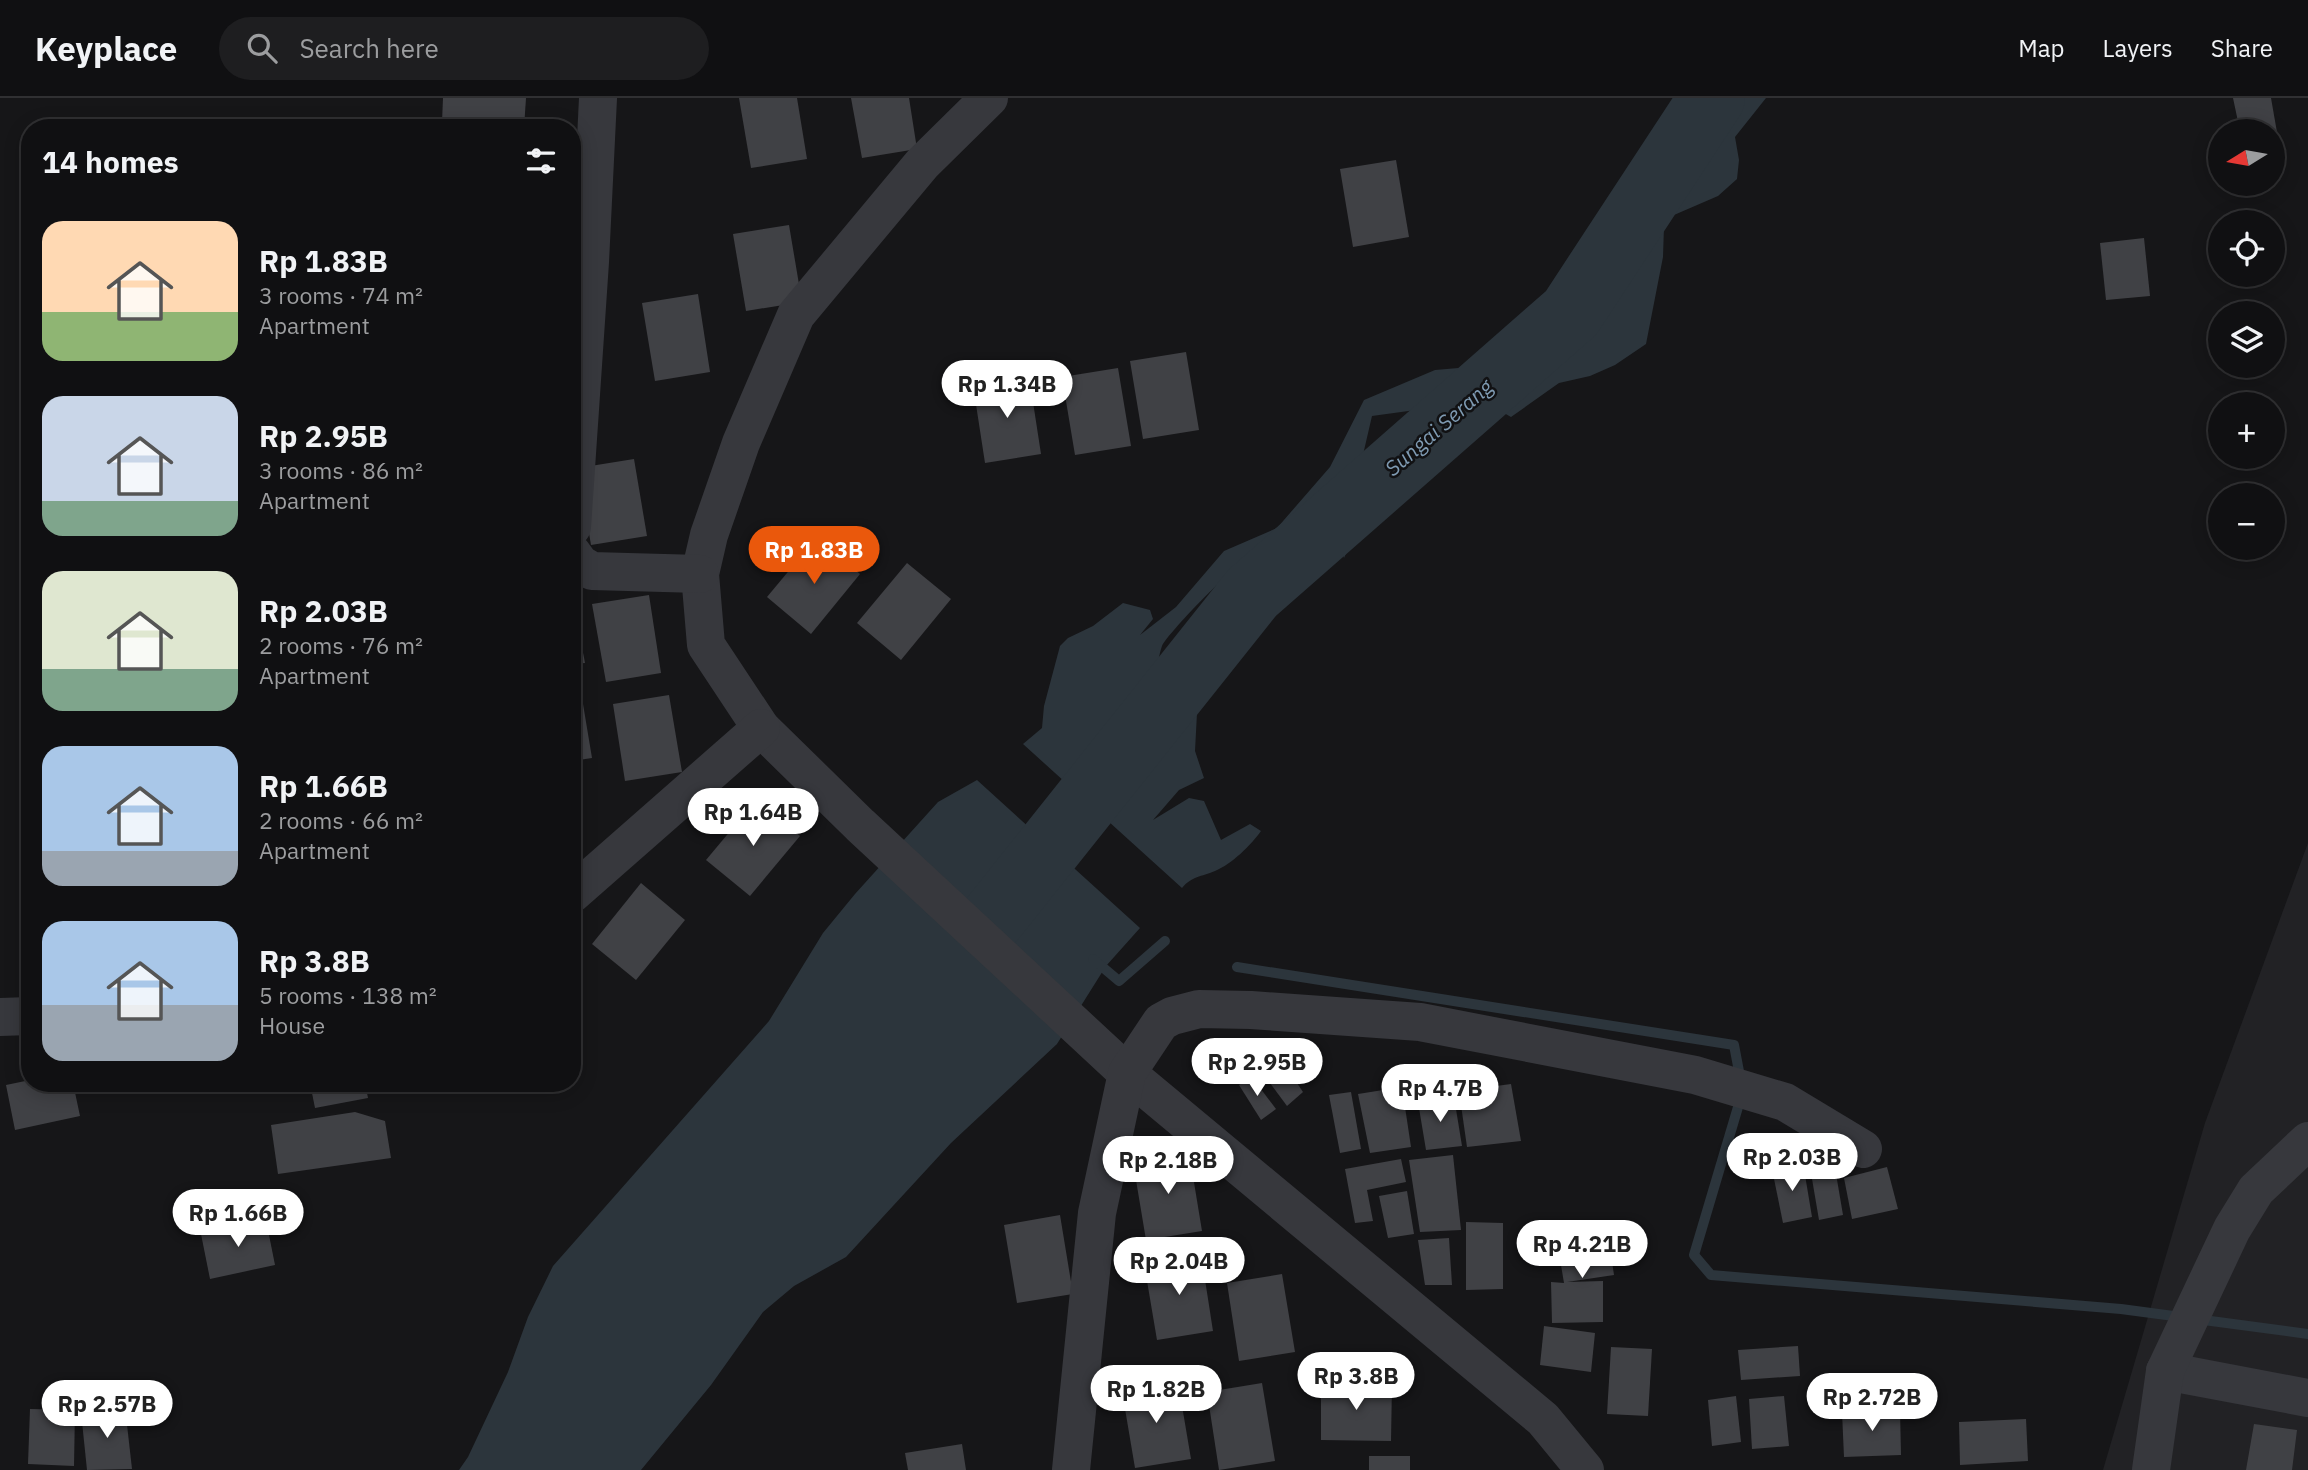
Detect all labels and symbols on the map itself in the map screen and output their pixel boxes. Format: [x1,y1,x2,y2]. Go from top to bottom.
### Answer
north arrow [2208,119,2286,196]
pin: Rp 1.34B [935,360,1079,420]
water label: Sungai Serang [1378,372,1499,482]
pin: Rp 1.83B [742,526,886,586]
pin: Rp 1.64B [681,788,825,848]
pin: Rp 2.95B [1185,1038,1329,1098]
pin: Rp 4.7B [1375,1065,1505,1124]
pin: Rp 2.03B [1720,1134,1864,1193]
pin: Rp 2.18B [1096,1136,1240,1196]
pin: Rp 1.66B [166,1190,310,1249]
pin: Rp 4.21B [1510,1220,1654,1280]
pin: Rp 2.04B [1107,1238,1251,1297]
pin: Rp 3.8B [1291,1352,1421,1412]
pin: Rp 1.82B [1084,1366,1228,1425]
pin: Rp 2.72B [1800,1374,1944,1433]
pin: Rp 2.57B [35,1380,179,1440]

